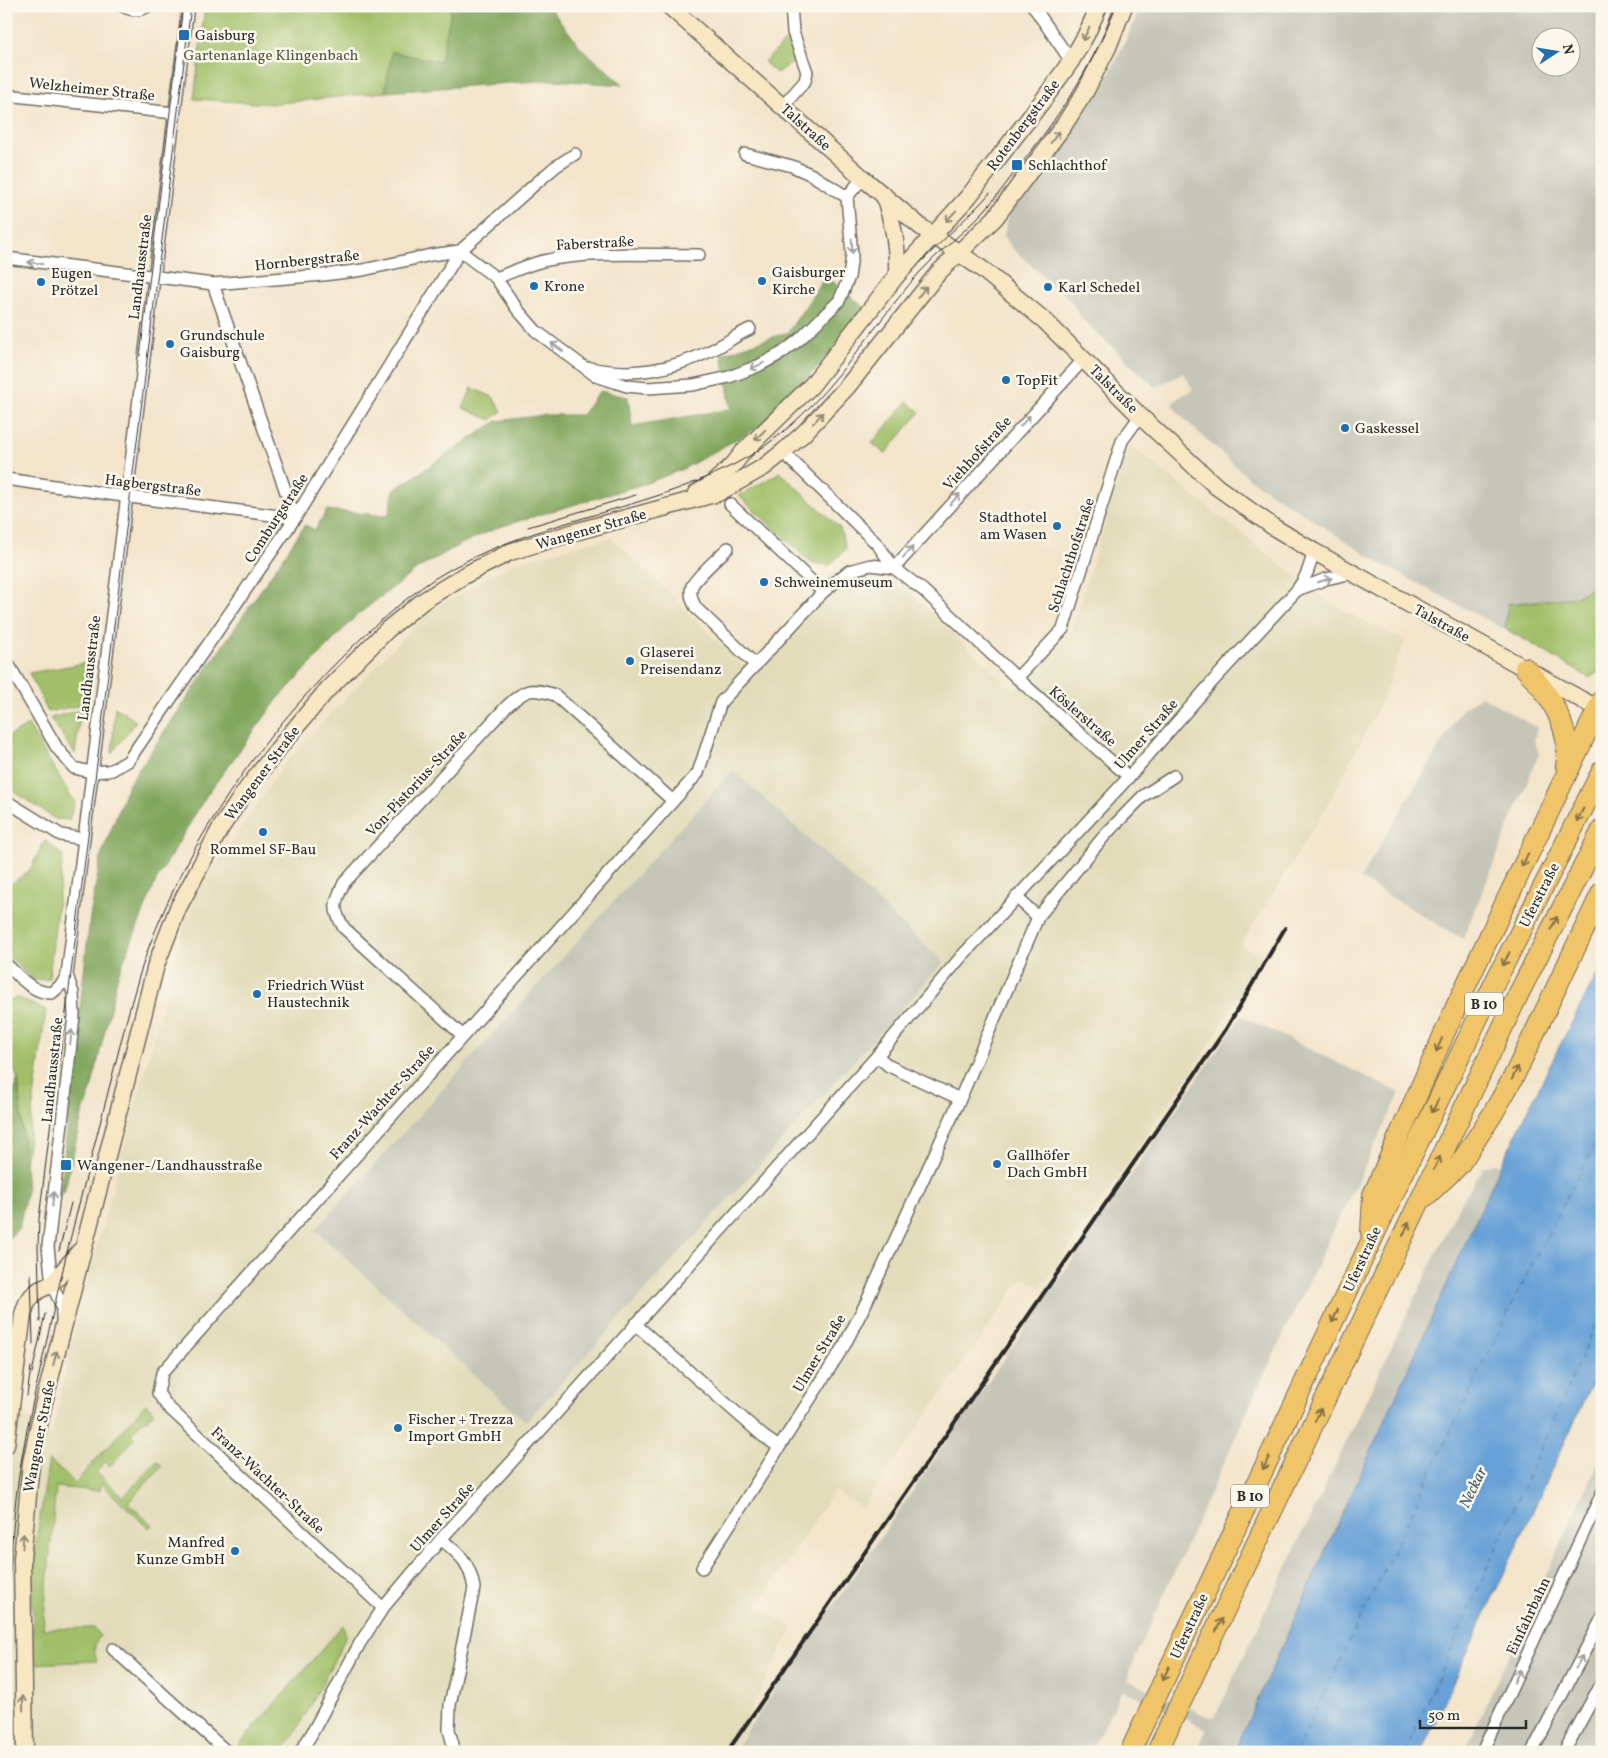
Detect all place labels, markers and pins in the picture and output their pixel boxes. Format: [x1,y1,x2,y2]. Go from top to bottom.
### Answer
place label: Gaisburg [195,26,255,47]
marker: Gaisburg [177,28,191,42]
place label: Schlachthof [1028,156,1108,177]
marker: Schlachthof [1010,158,1024,172]
place label: Gaisburger Kirche [772,263,845,301]
place label: Eugen Prötzel [51,264,98,302]
marker: Gaisburger Kirche [756,275,768,287]
marker: Eugen Prötzel [35,276,47,288]
place label: Krone [544,277,585,298]
place label: Karl Schedel [1058,278,1140,299]
marker: Krone [528,280,540,292]
marker: Karl Schedel [1042,281,1054,293]
place label: Grundschule Gaisburg [180,326,265,364]
marker: Grundschule Gaisburg [164,338,176,350]
place label: TopFit [1016,371,1058,392]
marker: TopFit [1000,374,1012,386]
place label: Gaskessel [1355,419,1419,440]
marker: Gaskessel [1339,422,1351,434]
place label: Stadthotel am Wasen [979,508,1047,546]
marker: Stadthotel am Wasen [1051,520,1063,532]
place label: Schweinemuseum [774,573,893,594]
marker: Schweinemuseum [758,576,770,588]
place label: Glaserei Preisendanz [640,643,722,681]
marker: Glaserei Preisendanz [624,655,636,667]
marker: Rommel SF-Bau [257,826,269,838]
place label: Rommel SF-Bau [210,840,316,861]
place label: Friedrich Wüst Haustechnik [267,976,365,1014]
marker: Friedrich Wüst Haustechnik [251,988,263,1000]
place label: Gallhöfer Dach GmbH [1007,1146,1087,1184]
place label: Wangener-/Landhausstraße [77,1156,262,1177]
marker: Wangener-/Landhausstraße [59,1158,73,1172]
marker: Gallhöfer Dach GmbH [991,1158,1003,1170]
place label: Fischer + Trezza Import GmbH [408,1410,513,1448]
marker: Fischer + Trezza Import GmbH [392,1422,404,1434]
place label: Manfred Kunze GmbH [136,1533,225,1571]
marker: Manfred Kunze GmbH [229,1545,241,1557]

